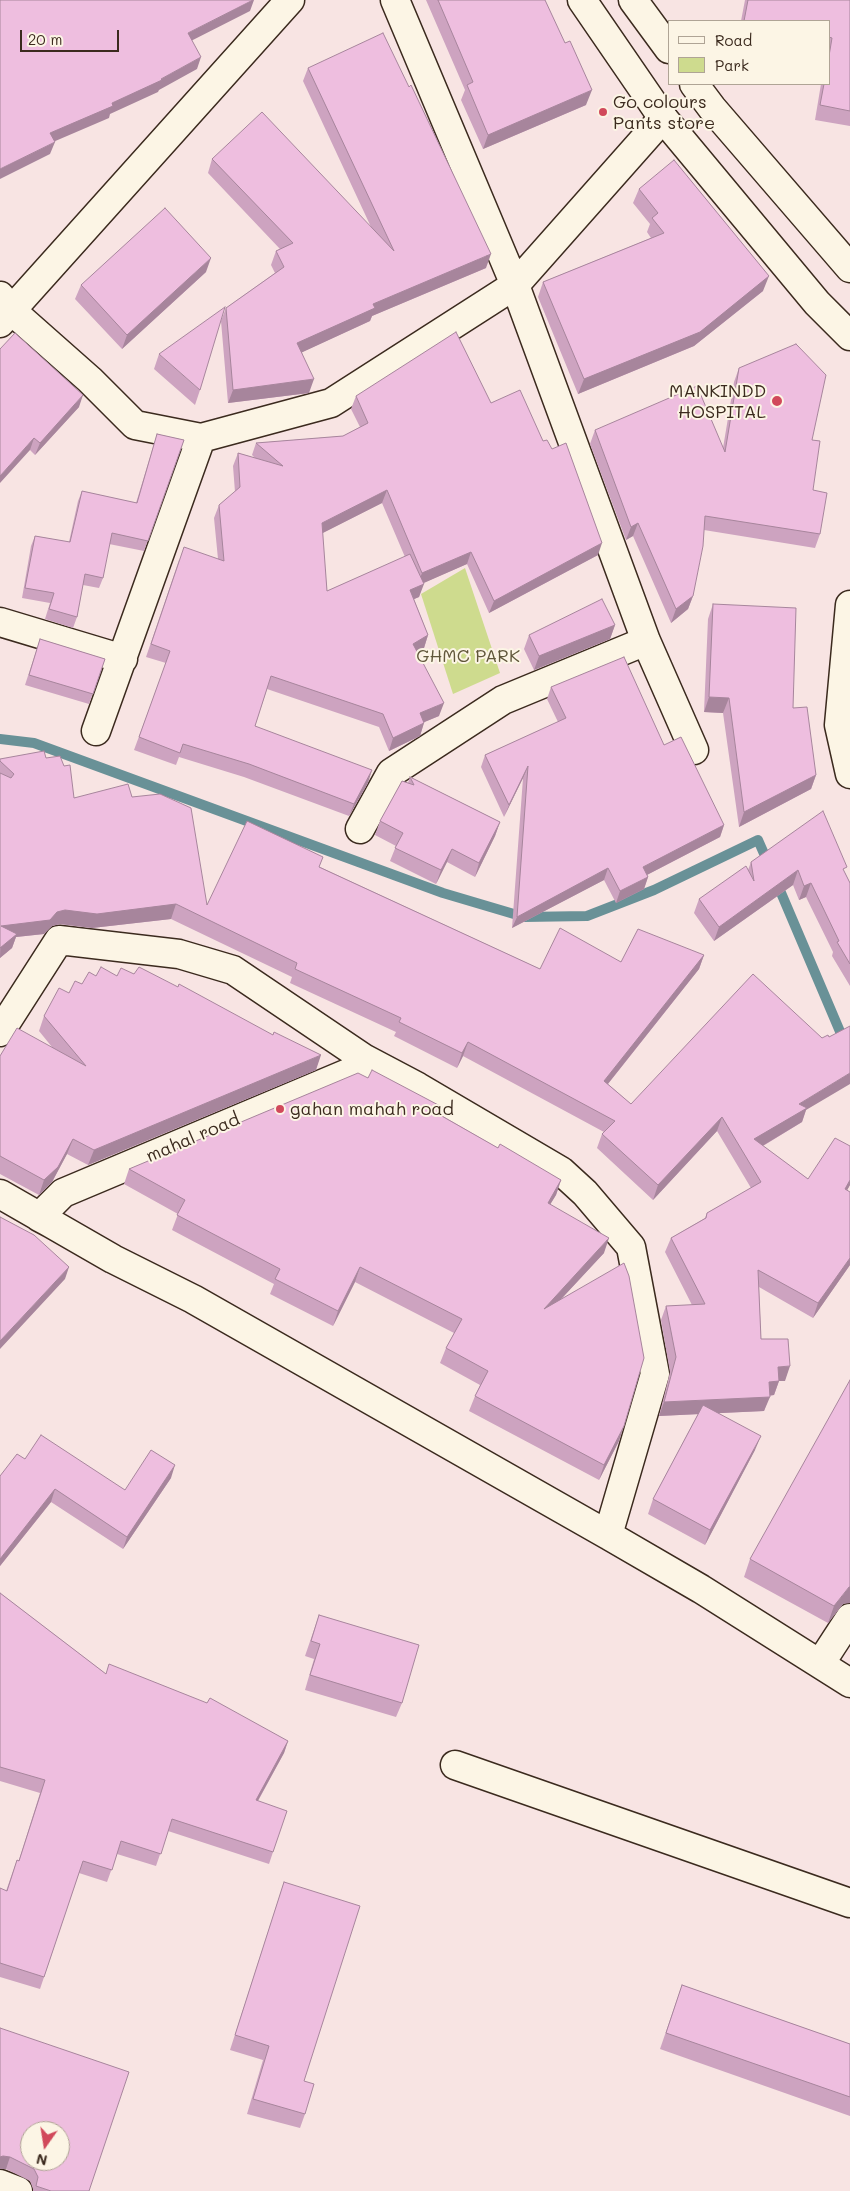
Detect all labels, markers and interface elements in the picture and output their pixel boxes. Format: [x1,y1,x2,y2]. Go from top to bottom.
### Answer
scale bar [22,20,121,52]
legend [668,20,830,85]
text: 20 m [28,29,62,49]
text: Road [715,30,752,50]
text: Park [715,55,749,75]
place label: Go colours Pants store [613,91,715,134]
marker: Go colours Pants store [597,106,609,118]
place label: MANKINDD HOSPITAL [669,380,766,422]
marker: MANKINDD HOSPITAL [770,394,784,408]
park label: GHMC PARK [416,645,520,667]
place label: gahan mahah road [290,1098,454,1120]
marker: gahan mahah road [274,1103,286,1115]
street label: mahal road [143,1109,243,1167]
north arrow [20,2121,70,2171]
text: N [34,2150,49,2171]

